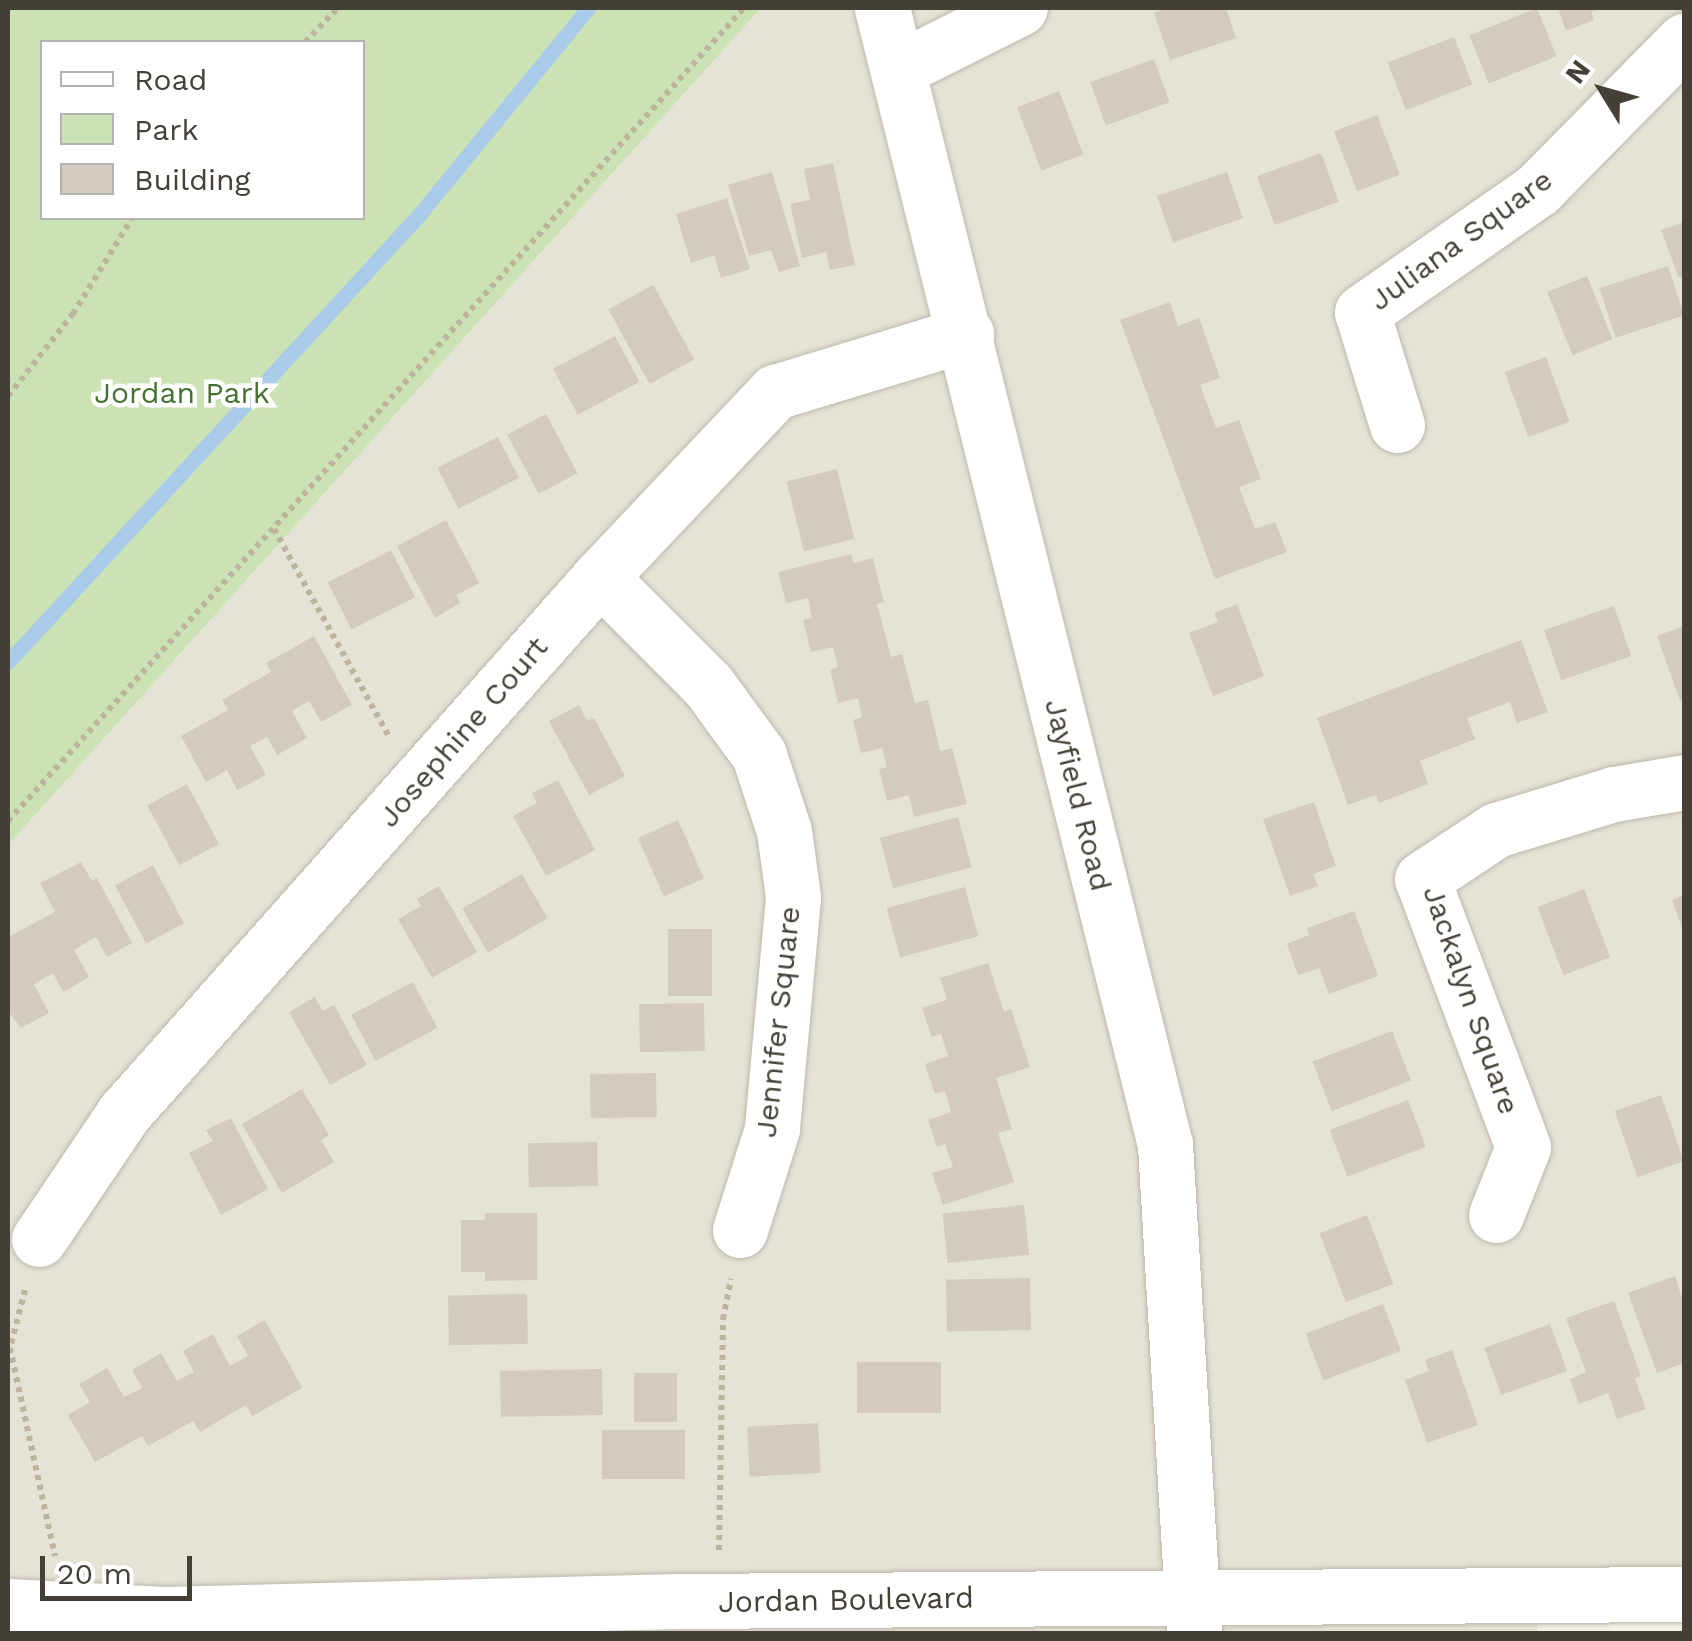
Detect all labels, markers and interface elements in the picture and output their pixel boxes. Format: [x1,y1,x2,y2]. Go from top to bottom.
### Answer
legend [40,40,365,220]
north arrow [1552,40,1652,140]
text: N [1558,53,1597,90]
text: Road [134,62,207,97]
text: Park [134,112,199,147]
street label: Juliana Square [1362,161,1560,319]
text: Building [134,162,251,197]
park label: Jordan Park [94,375,270,411]
street label: Josephine Court [371,630,555,834]
street label: Jayfield Road [1037,695,1119,895]
street label: Jackalyn Square [1415,881,1527,1119]
street label: Jennifer Square [748,904,808,1140]
scale bar [45,1536,198,1598]
text: 20 m [57,1556,132,1591]
street label: Jordan Boulevard [718,1580,974,1620]

